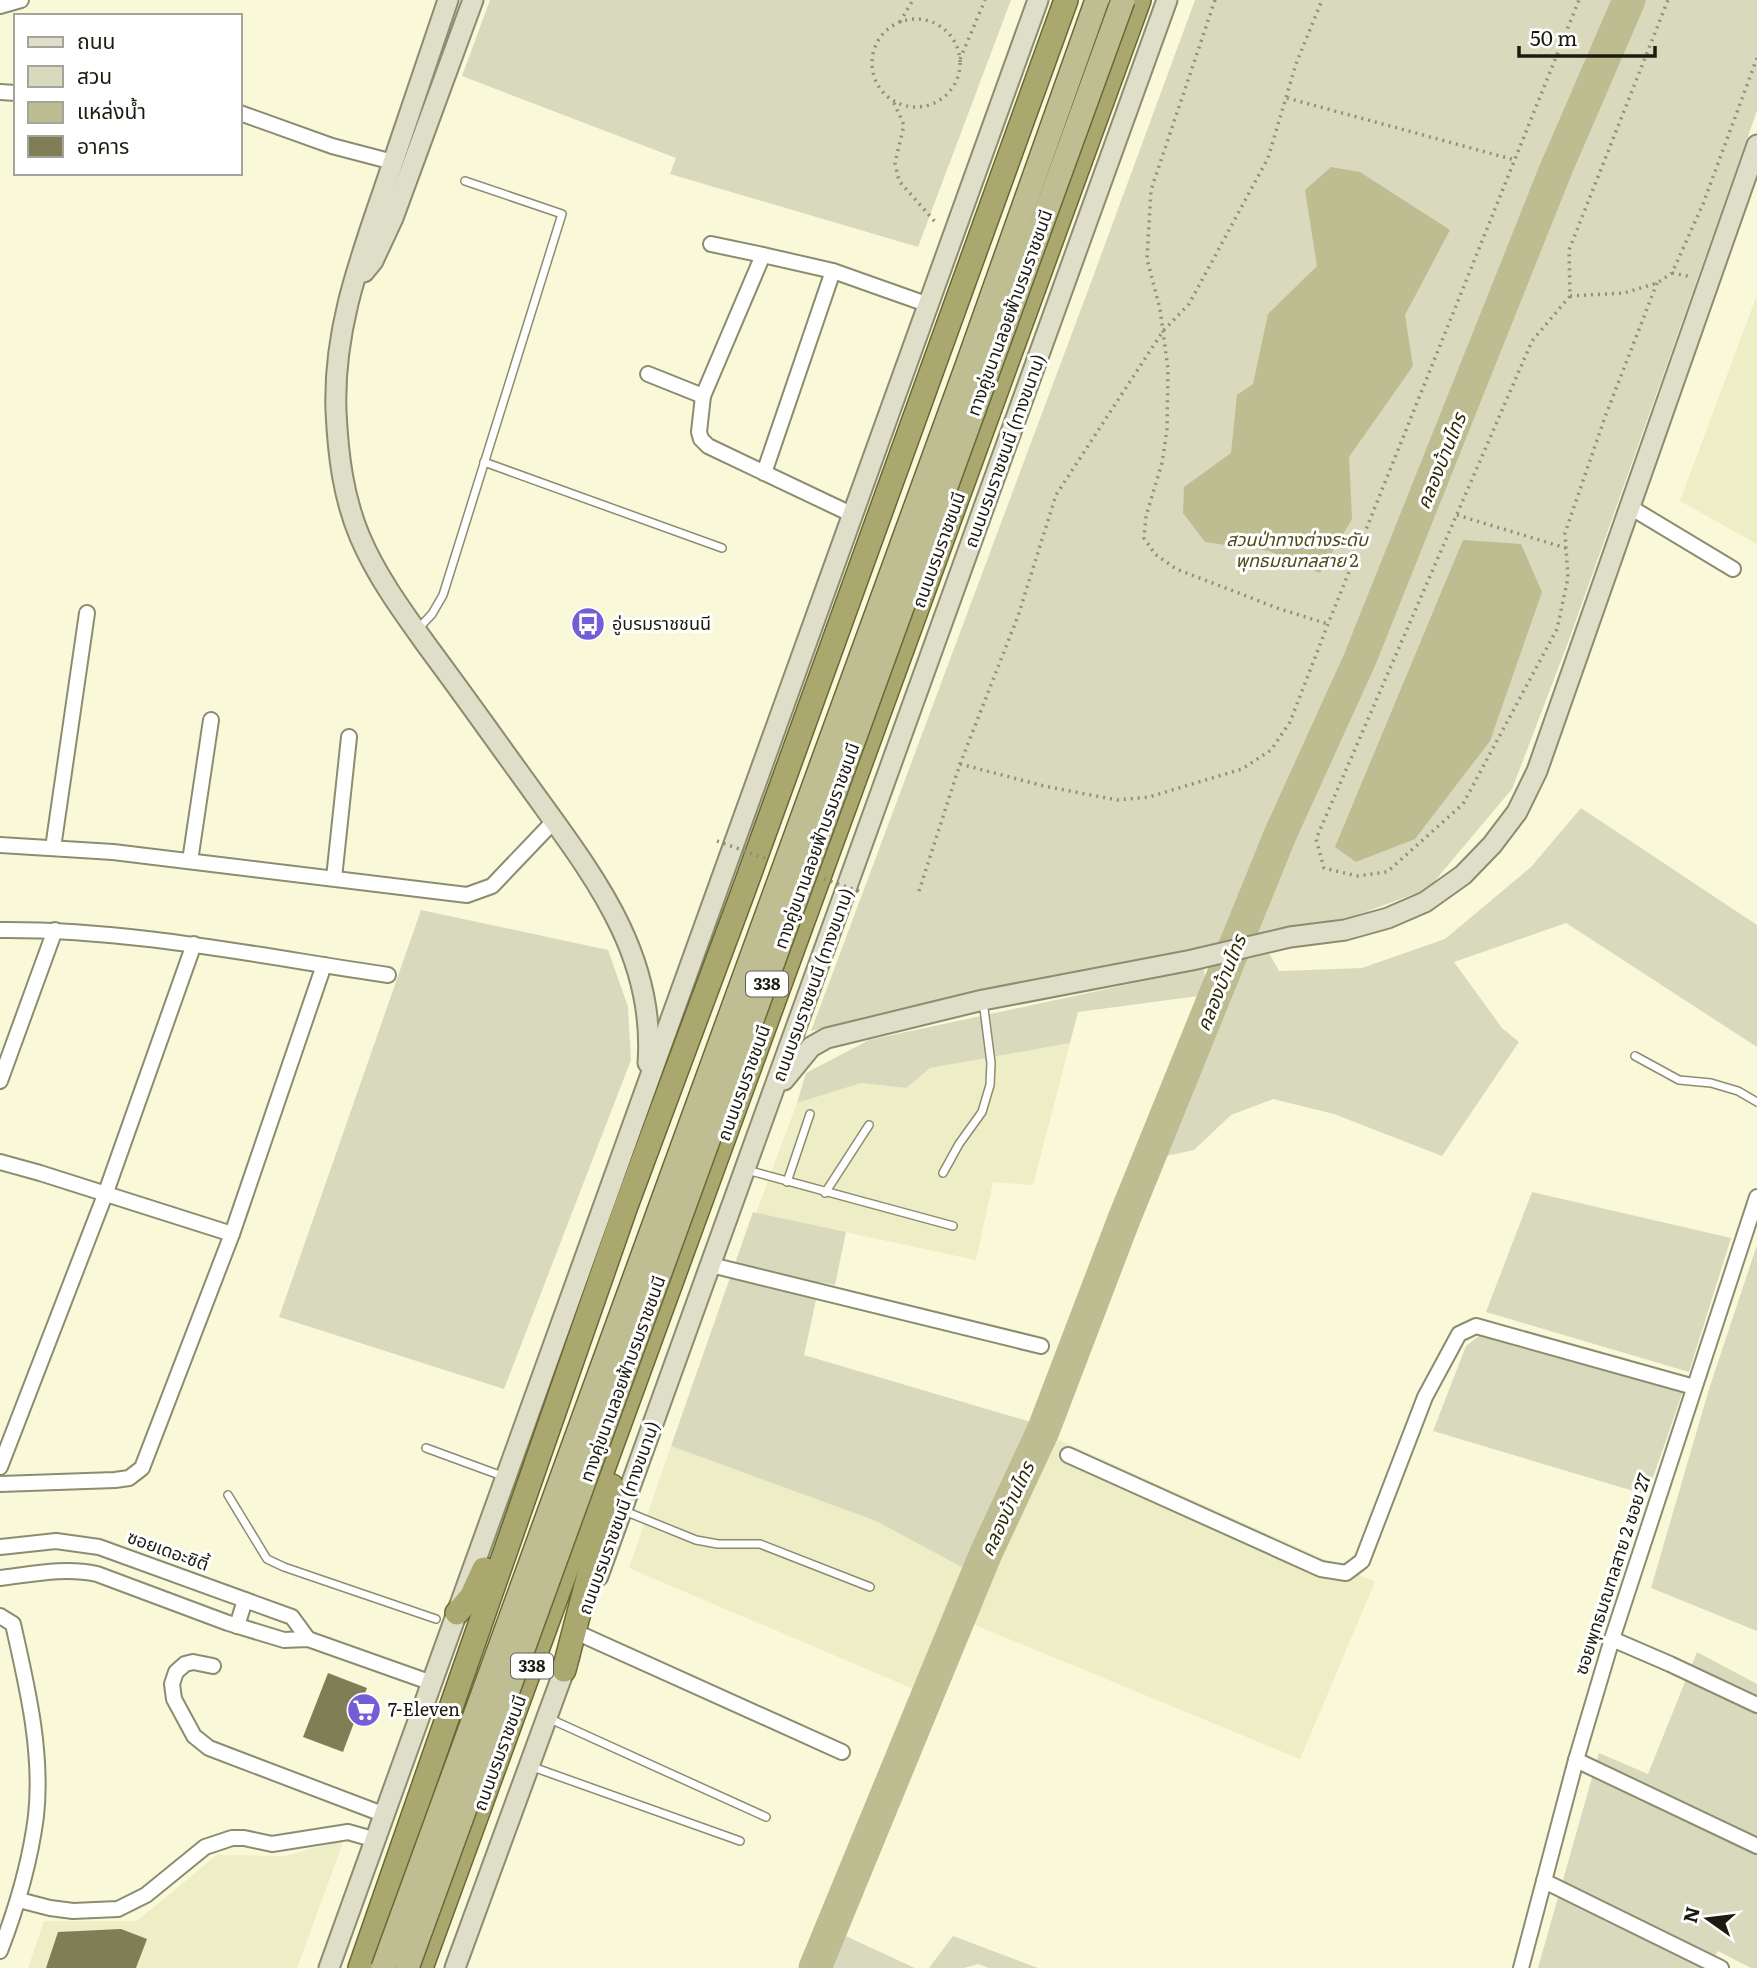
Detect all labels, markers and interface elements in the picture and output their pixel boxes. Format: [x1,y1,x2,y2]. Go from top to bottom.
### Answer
legend [14,14,242,175]
scale bar [1519,14,1656,58]
text: 50 m [1530,21,1577,52]
text: ถนน [77,24,115,55]
text: สวน [77,59,112,90]
text: แหล่งน้ำ [77,94,146,125]
text: อาคาร [77,129,129,160]
street label: ทางคู่ขนานลอยฟ้าบรมราชชนนี [959,206,1059,419]
street label: ถนนบรมราชชนนี (ทางขนาน) [956,350,1051,551]
water label: คลองบ้านไทร [1408,407,1473,513]
street label: ถนนบรมราชชนนี [904,488,971,611]
park label: สวนป่าทางต่างระดับ พุทธมณฑลสาย 2 [1226,525,1369,573]
bus stop icon: อู่บรมราชชนนี [569,605,607,643]
place label: อู่บรมราชชนนี [612,609,711,636]
street label: ทางคู่ขนานลอยฟ้าบรมราชชนนี [766,739,866,952]
street label: ถนนบรมราชชนนี (ทางขนาน) [764,884,859,1085]
water label: คลองบ้านไทร [1188,929,1253,1035]
road number: 338 [746,972,788,996]
street label: ถนนบรมราชชนนี [709,1021,776,1144]
street label: ทางคู่ขนานลอยฟ้าบรมราชชนนี [572,1272,672,1485]
street label: ถนนบรมราชชนนี (ทางขนาน) [570,1417,665,1618]
water label: คลองบ้านไทร [972,1455,1041,1560]
street label: ซอยพุทธมณฑลสาย 2 ซอย 27 [1566,1469,1657,1678]
street label: ซอยเดอะซิตี้ [124,1522,213,1577]
road number: 338 [511,1654,553,1678]
supermarket icon: 7-Eleven [345,1691,383,1729]
street label: ถนนบรมราชชนนี [465,1691,532,1814]
place label: 7-Eleven [388,1695,460,1722]
north arrow [1673,1884,1743,1954]
text: N [1675,1903,1706,1926]

